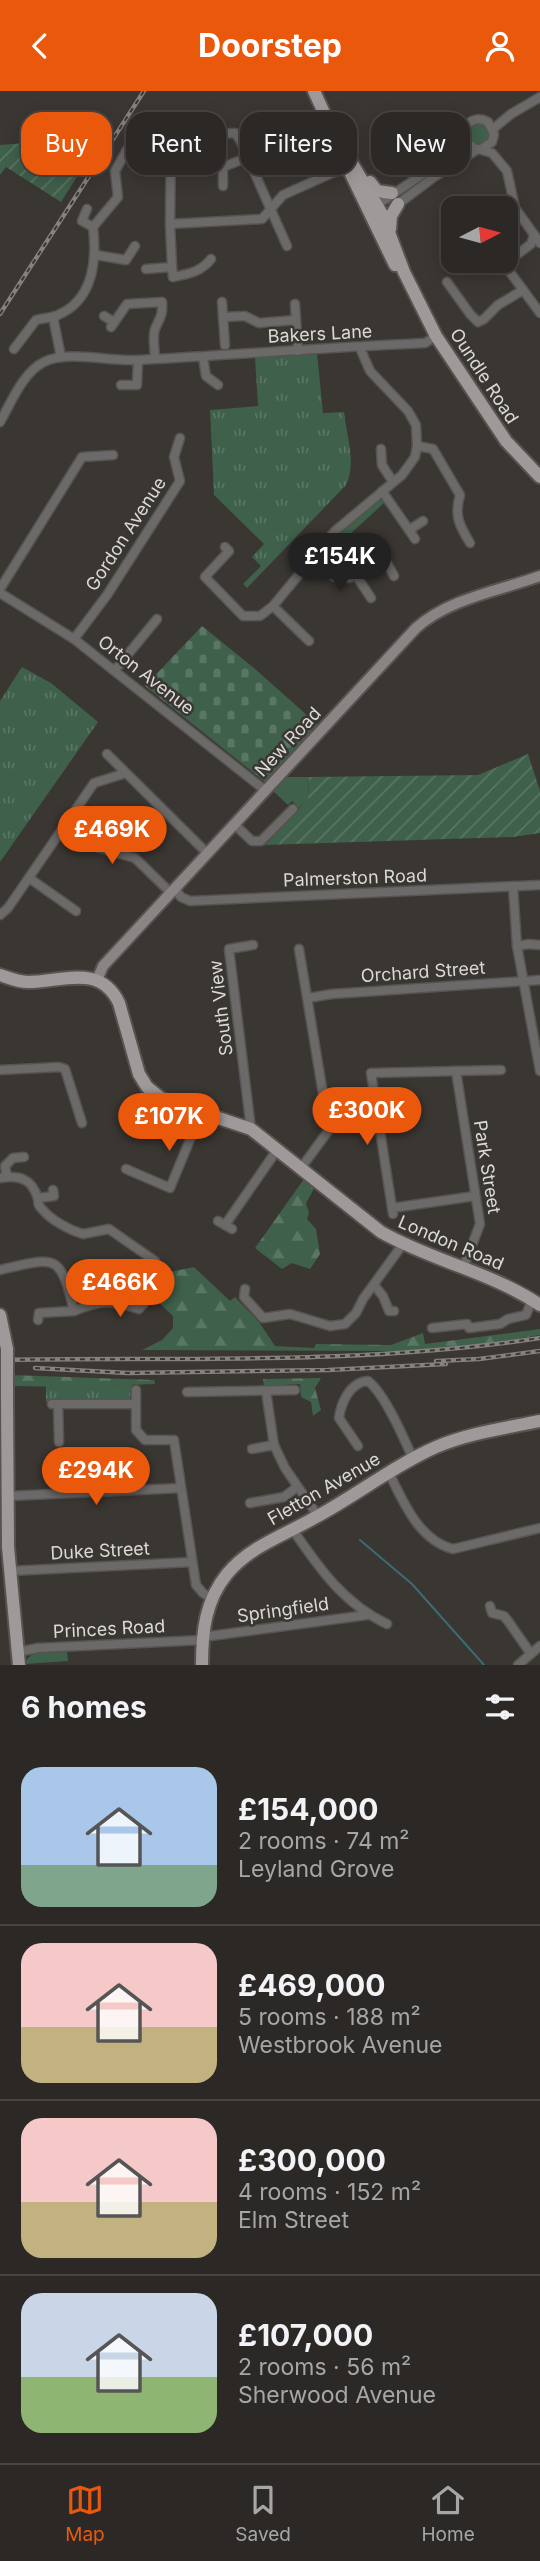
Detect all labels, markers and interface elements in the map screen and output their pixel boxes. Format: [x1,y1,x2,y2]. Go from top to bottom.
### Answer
text: Doorstep [198,26,342,65]
icon: back [21,27,59,65]
icon: person [481,27,519,65]
chip: Buy [21,112,112,175]
chip: Rent [126,112,226,175]
chip: Filters [240,112,357,175]
chip: New [371,112,470,175]
north arrow [441,196,518,273]
map controls [441,196,518,273]
street label: Bakers Lane [267,320,373,347]
street label: Oundle Road [446,324,523,427]
street label: Gordon Avenue [81,473,170,595]
pin: £154K [291,533,389,593]
text: £154K [304,542,376,570]
street label: Orton Avenue [94,631,199,719]
street label: New Road [250,703,325,781]
pin: £469K [63,807,161,866]
text: £469K [74,815,150,843]
street label: Palmerston Road [283,864,427,891]
street label: Orchard Street [360,957,486,986]
street label: South View [204,959,237,1057]
pin: £300K [318,1087,416,1147]
pin: £107K [120,1093,218,1153]
text: £300K [328,1096,406,1124]
text: £107K [134,1102,204,1130]
street label: Park Street [470,1119,505,1215]
street label: London Road [395,1211,507,1274]
pin: £466K [71,1259,169,1319]
text: £466K [82,1268,158,1296]
pin: £294K [47,1447,145,1507]
street label: Fletton Avenue [264,1448,384,1529]
text: £294K [58,1456,134,1484]
street label: Duke Street [50,1537,150,1564]
street label: Springfield [236,1593,330,1626]
street label: Princes Road [52,1615,166,1642]
icon: filters [481,1688,519,1726]
text: 6 homes [21,1689,147,1725]
text: £154,000 [238,1791,378,1827]
icon: home [77,1795,161,1879]
text: 2 rooms · 74 m² [238,1827,410,1855]
text: Leyland Grove [238,1855,394,1883]
text: £469,000 [238,1967,385,2003]
icon: home [77,1971,161,2055]
text: 5 rooms · 188 m² [238,2003,421,2031]
text: Westbrook Avenue [238,2031,442,2059]
text: £300,000 [238,2142,386,2178]
icon: home [77,2146,161,2230]
text: 4 rooms · 152 m² [238,2178,421,2206]
text: Elm Street [238,2206,349,2234]
text: £107,000 [238,2317,373,2353]
icon: home [77,2321,161,2405]
text: 2 rooms · 56 m² [238,2353,411,2381]
text: Sherwood Avenue [238,2381,436,2409]
tab: Map [65,2481,105,2546]
tab: Saved [235,2481,291,2546]
tab: Home [421,2481,475,2546]

